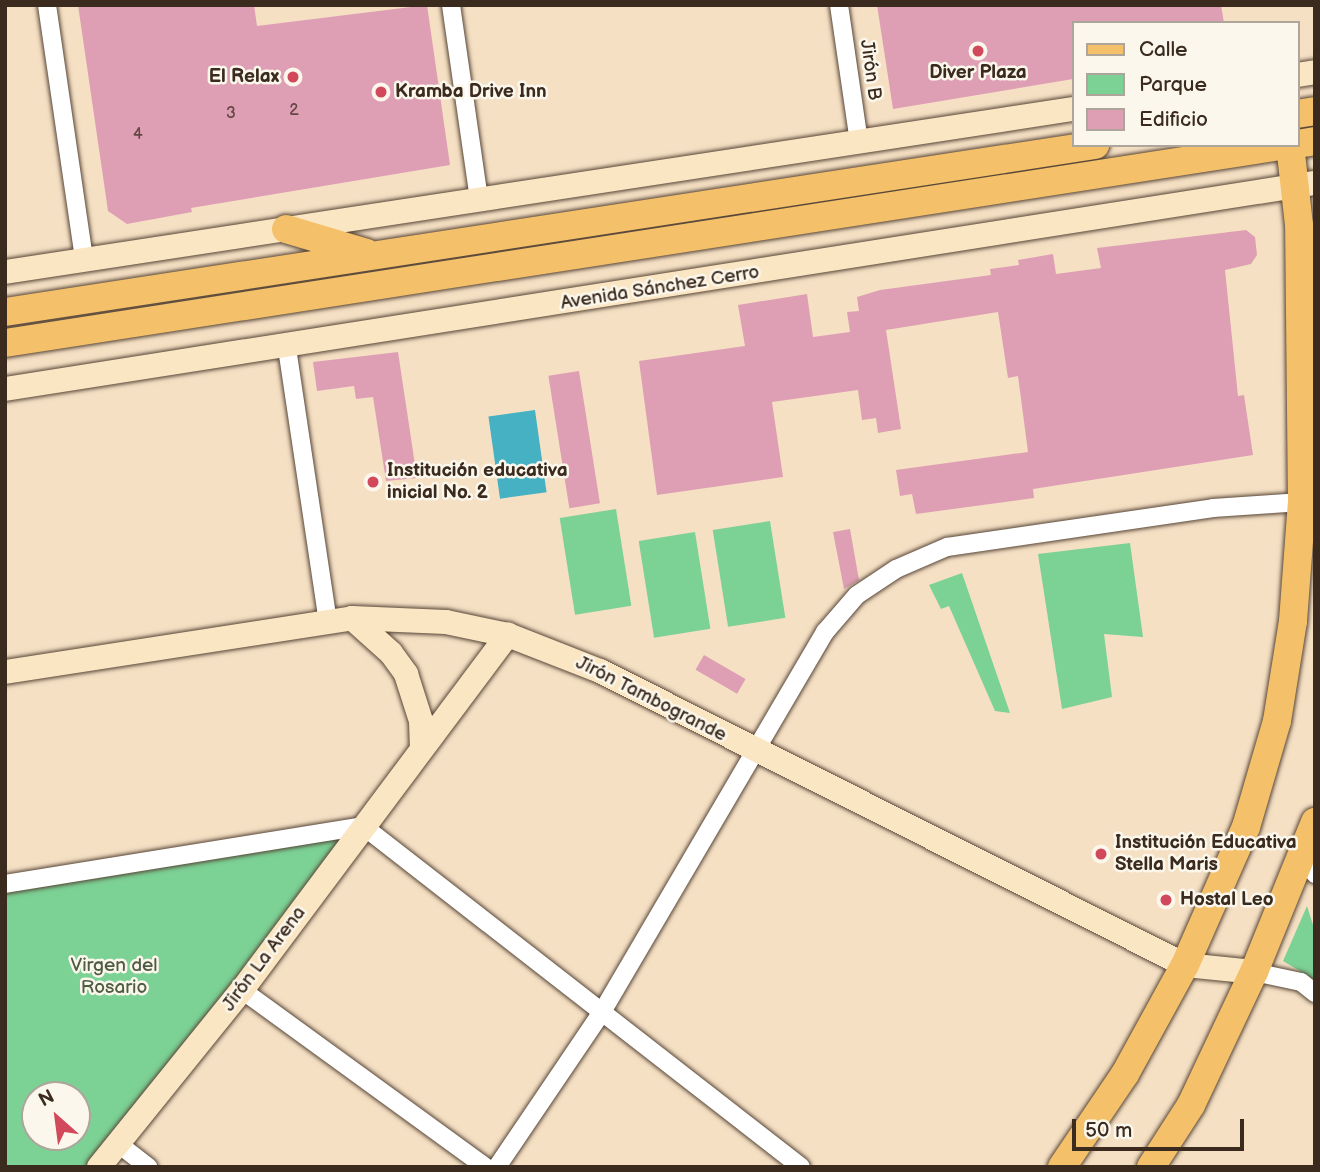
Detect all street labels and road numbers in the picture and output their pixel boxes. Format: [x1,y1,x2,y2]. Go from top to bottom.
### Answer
street label: Jirón B [854,38,886,102]
street label: Avenida Sánchez Cerro [559,261,761,315]
street label: Jirón Tambogrande [572,651,730,747]
street label: Jirón La Arena [217,902,311,1016]

